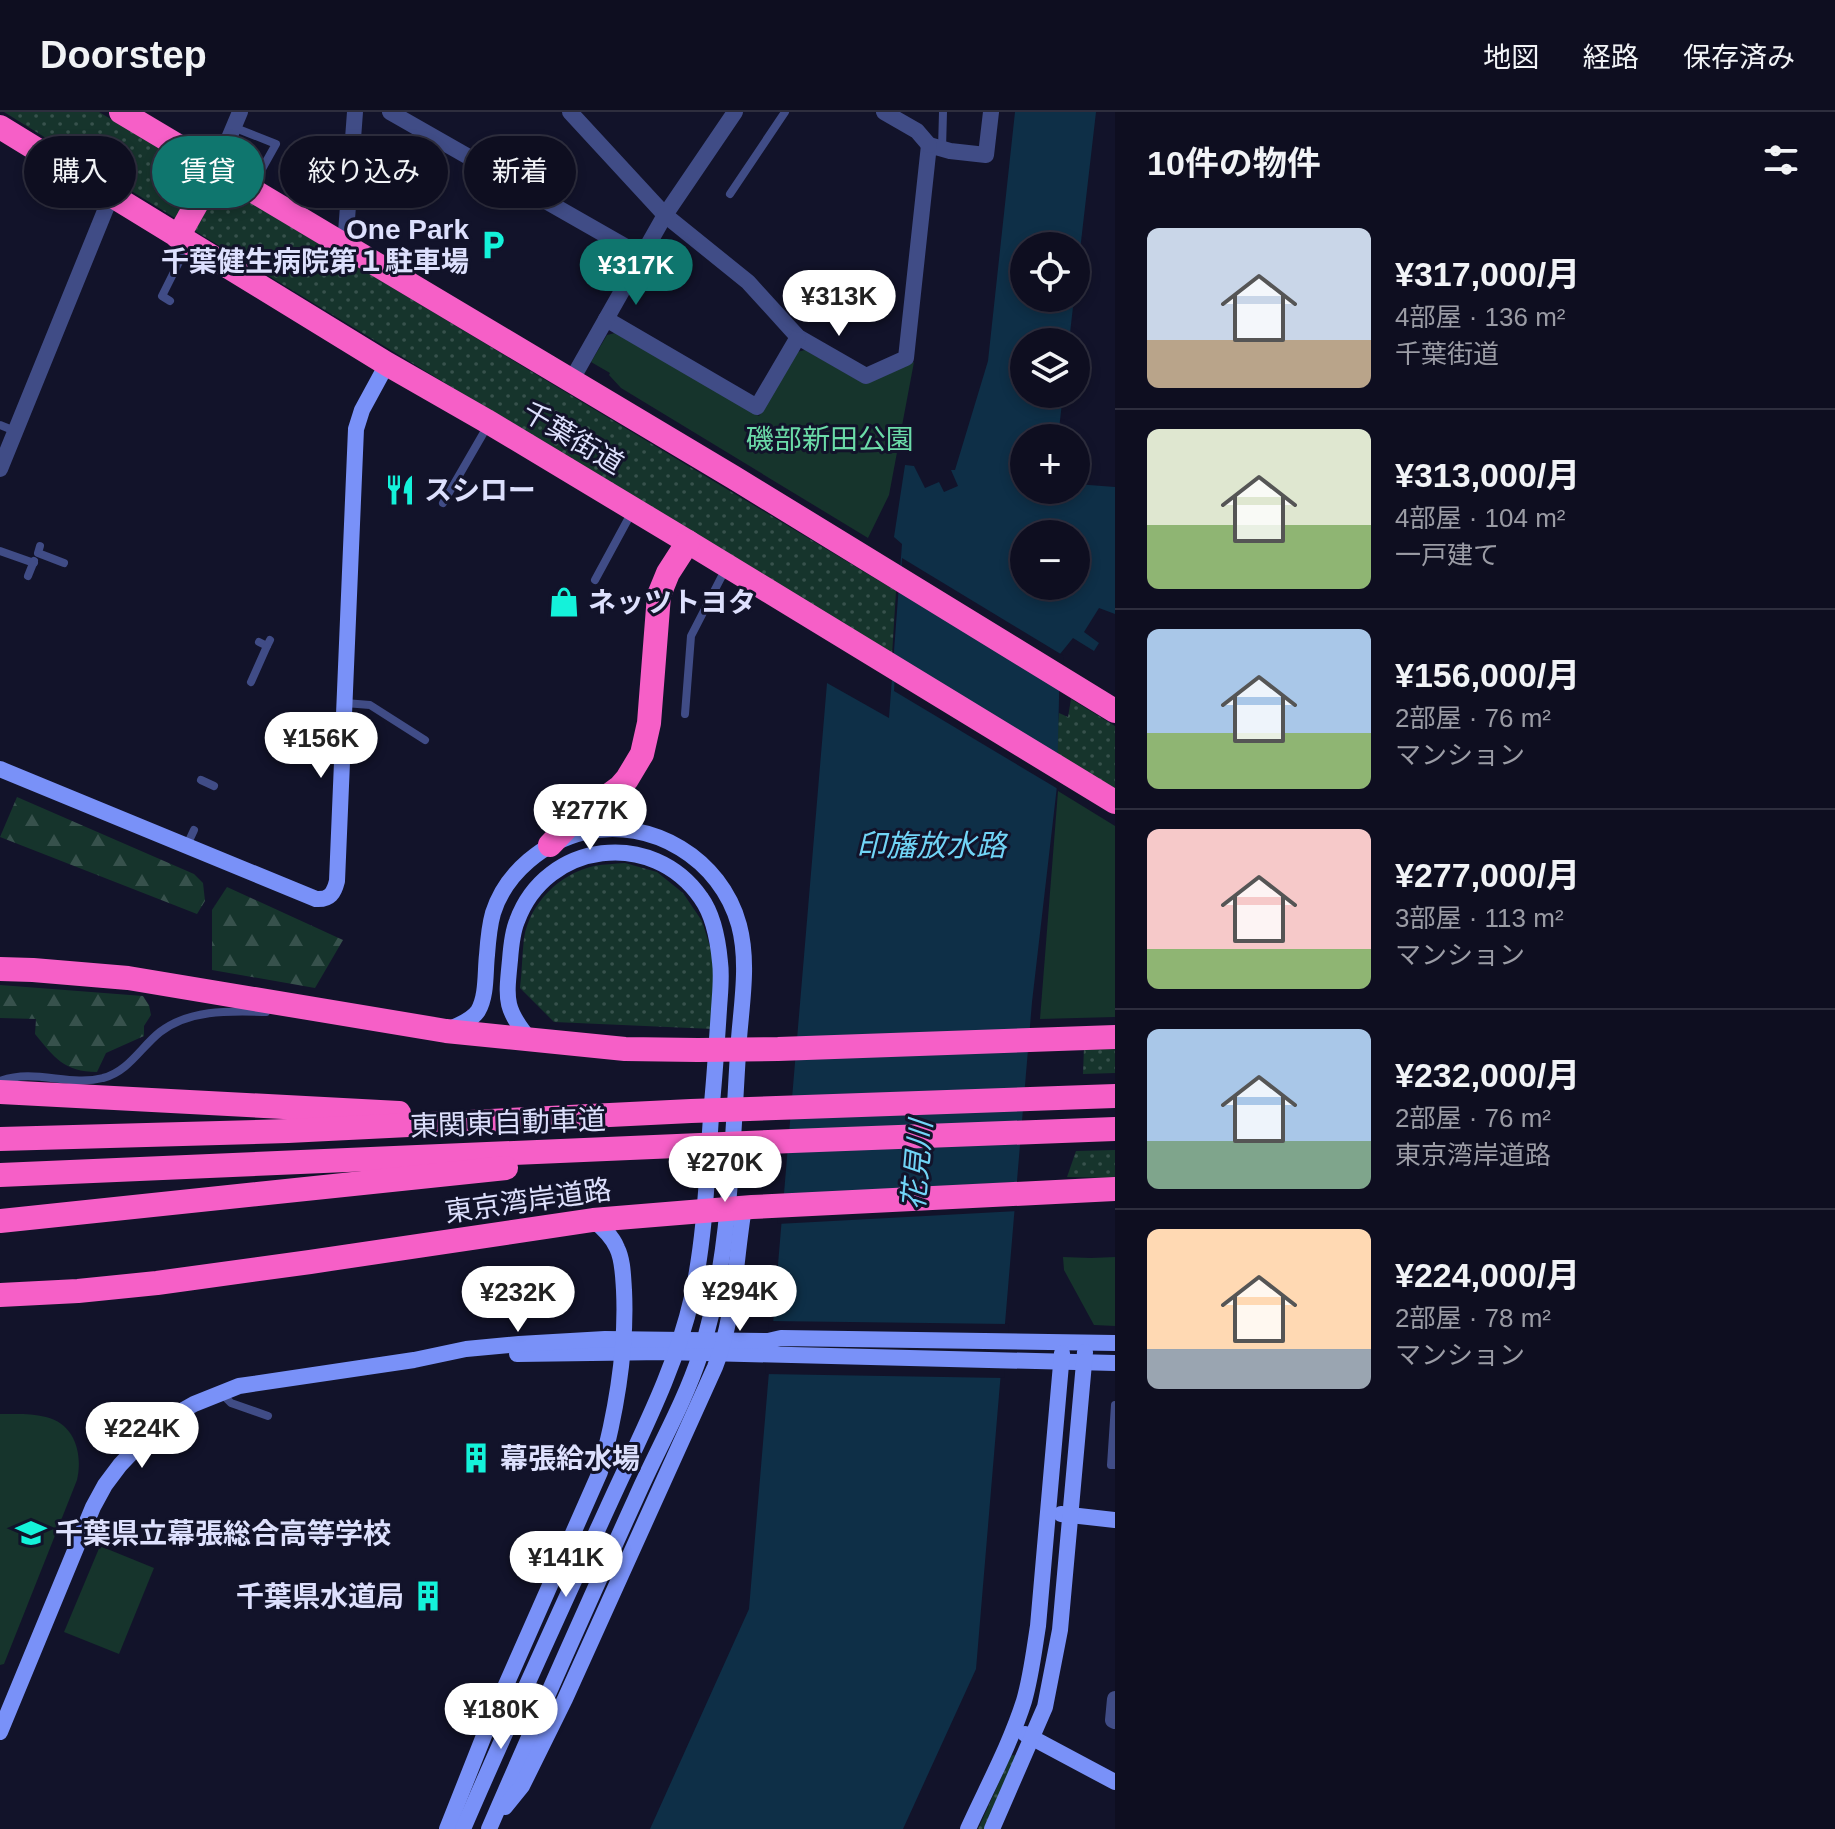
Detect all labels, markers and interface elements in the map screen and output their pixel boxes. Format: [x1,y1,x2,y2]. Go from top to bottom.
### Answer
text: Doorstep [40,34,207,76]
text: 地図 [1483,42,1539,73]
text: 経路 [1583,42,1639,73]
text: 保存済み [1683,42,1795,73]
chip: 購入 [24,136,136,208]
chip: 賃貸 [152,136,264,208]
chip: 絞り込み [280,136,448,208]
chip: 新着 [464,136,576,208]
icon: filters [1759,138,1803,182]
text: 10件の物件 [1147,144,1321,182]
place label: One Park 千葉健生病院第１駐車場 [161,214,469,277]
parking icon: One Park 千葉健生病院第１駐車場 [476,228,510,262]
map controls [1010,232,1090,600]
button: locate [1010,232,1090,312]
pin: ¥317K [580,239,692,307]
text: ¥317K [598,250,674,280]
text: ¥317,000/月 [1395,255,1580,293]
icon: home [1211,260,1307,356]
pin: ¥313K [783,270,895,338]
text: ¥313K [801,281,877,311]
text: 4部屋 · 136 m² [1395,302,1566,332]
button: layers [1010,328,1090,408]
text: 千葉街道 [1395,339,1499,369]
street label: 千葉街道 [517,396,629,480]
park label: 磯部新田公園 [746,424,914,455]
button: + [1010,424,1090,504]
text: ¥313,000/月 [1395,456,1580,494]
icon: home [1211,461,1307,557]
restaurant icon: スシロー [383,473,417,507]
place label: スシロー [424,475,536,506]
text: 4部屋 · 104 m² [1395,503,1566,533]
button: − [1010,520,1090,600]
text: 一戸建て [1395,540,1499,570]
shop icon: ネッツトヨタ [547,585,581,619]
place label: ネッツトヨタ [588,587,756,618]
text: ¥156,000/月 [1395,656,1580,694]
icon: home [1211,661,1307,757]
text: 2部屋 · 76 m² [1395,703,1551,733]
pin: ¥156K [265,712,377,780]
text: ¥156K [283,723,359,753]
text: マンション [1395,740,1525,770]
pin: ¥277K [534,784,646,852]
text: ¥277K [552,795,628,825]
water label: 印旛放水路 [856,829,1009,862]
text: ¥277,000/月 [1395,856,1580,894]
icon: home [1211,861,1307,957]
text: 3部屋 · 113 m² [1395,903,1564,933]
text: マンション [1395,940,1525,970]
text: ¥232,000/月 [1395,1056,1580,1094]
icon: home [1211,1061,1307,1157]
text: 2部屋 · 76 m² [1395,1103,1551,1133]
street label: 東関東自動車道 [410,1104,606,1142]
water label: 花見川 [897,1116,938,1211]
pin: ¥270K [669,1136,781,1204]
text: 東京湾岸道路 [1395,1140,1551,1170]
text: ¥270K [687,1147,763,1177]
street label: 東京湾岸道路 [443,1174,613,1228]
text: ¥224,000/月 [1395,1256,1580,1294]
icon: home [1211,1261,1307,1357]
pin: ¥294K [684,1265,796,1333]
pin: ¥232K [462,1266,574,1334]
text: ¥294K [702,1276,778,1306]
text: ¥232K [480,1277,556,1307]
text: 2部屋 · 78 m² [1395,1303,1551,1333]
text: マンション [1395,1340,1525,1370]
pin: ¥224K [86,1402,198,1470]
text: ¥224K [104,1413,180,1443]
building icon: 幕張給水場 [459,1441,493,1475]
place label: 幕張給水場 [500,1443,640,1474]
school or university icon: 千葉県立幕張総合高等学校 [14,1516,48,1550]
place label: 千葉県立幕張総合高等学校 [55,1518,391,1549]
pin: ¥141K [510,1531,622,1599]
text: ¥141K [528,1542,604,1572]
building icon: 千葉県水道局 [411,1579,445,1613]
place label: 千葉県水道局 [236,1581,404,1612]
pin: ¥180K [445,1683,557,1751]
text: ¥180K [463,1694,539,1724]

